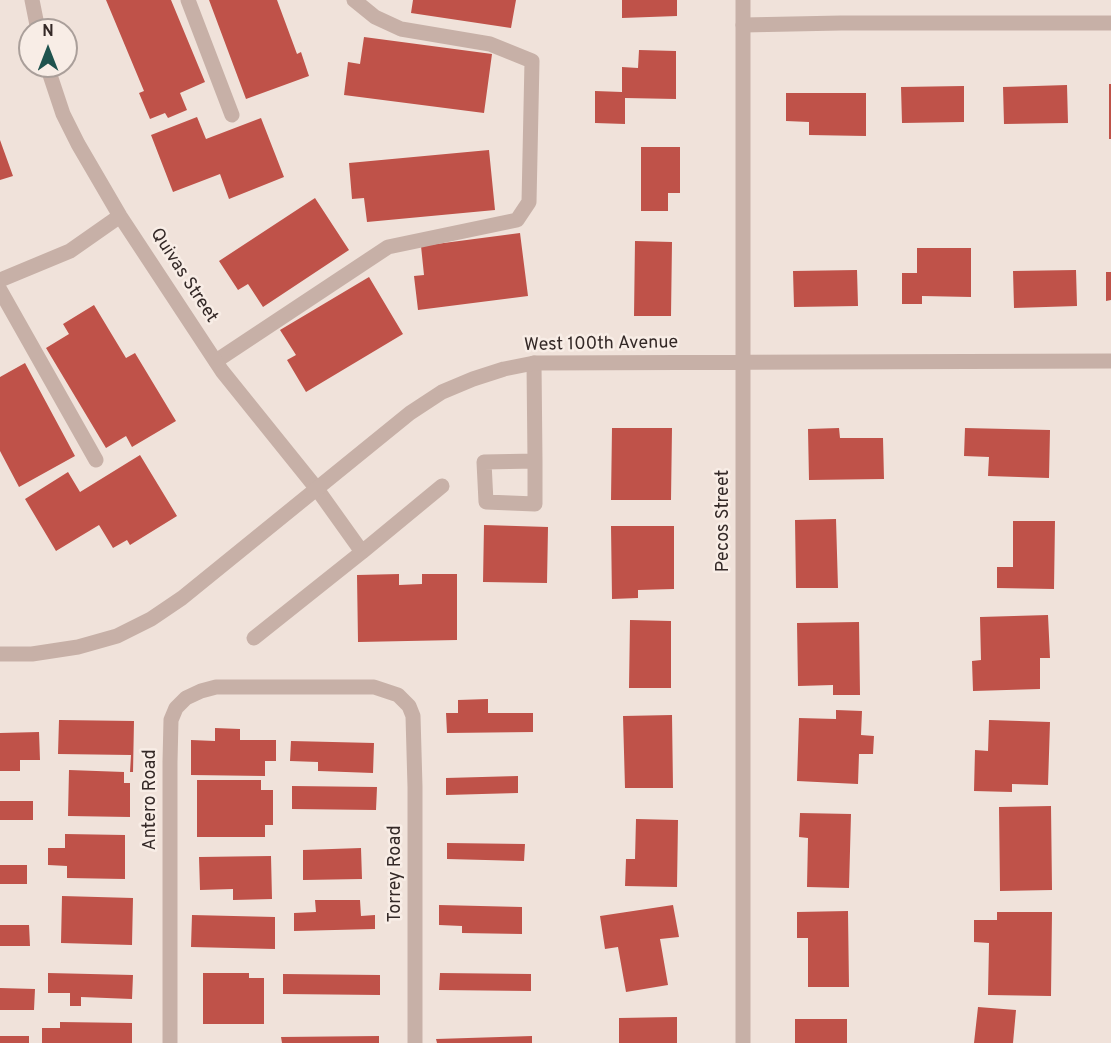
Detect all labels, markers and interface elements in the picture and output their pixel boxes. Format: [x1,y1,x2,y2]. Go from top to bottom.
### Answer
north arrow [18,18,78,78]
text: N [42,22,54,42]
street label: Quivas Street [144,225,222,327]
street label: West 100th Avenue [524,333,678,357]
street label: Pecos Street [713,470,735,572]
street label: Antero Road [140,749,162,851]
street label: Torrey Road [385,825,407,923]

